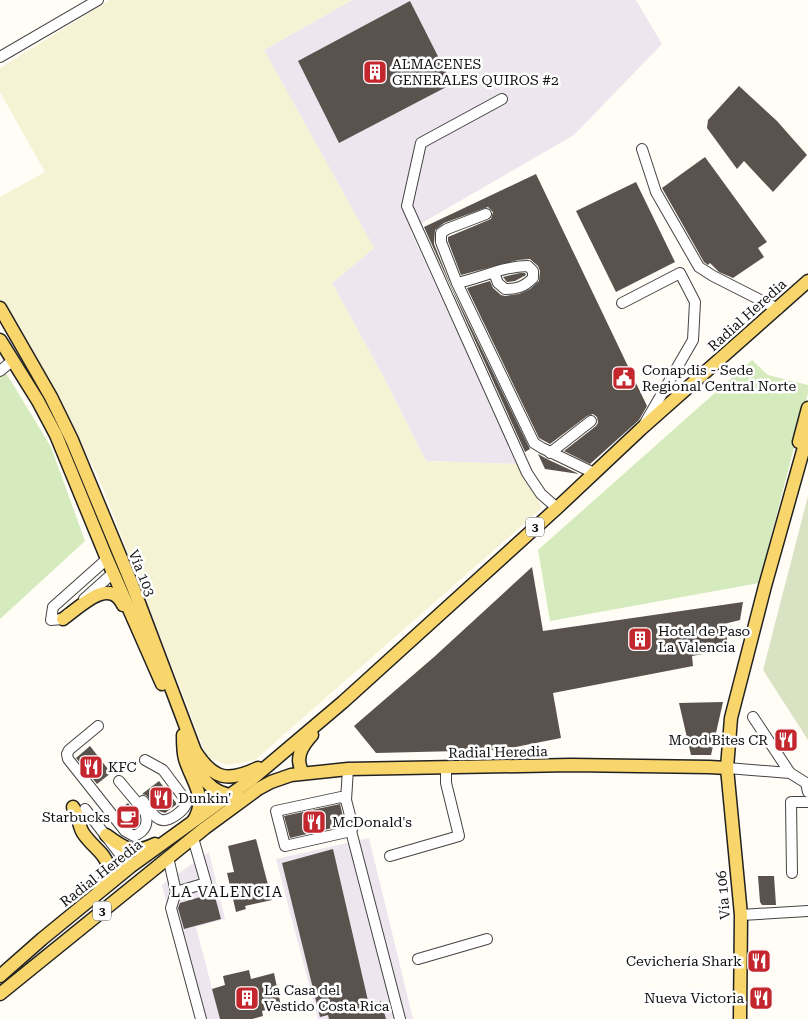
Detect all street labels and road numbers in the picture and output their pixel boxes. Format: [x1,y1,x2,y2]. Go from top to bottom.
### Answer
street label: Radial Heredia [705,275,790,354]
road number: 3 [526,518,544,536]
street label: Vía 103 [125,547,159,599]
street label: Radial Heredia [448,743,548,761]
street label: Radial Heredia [57,836,145,910]
street label: Vía 106 [713,870,733,920]
road number: 3 [93,901,111,920]

